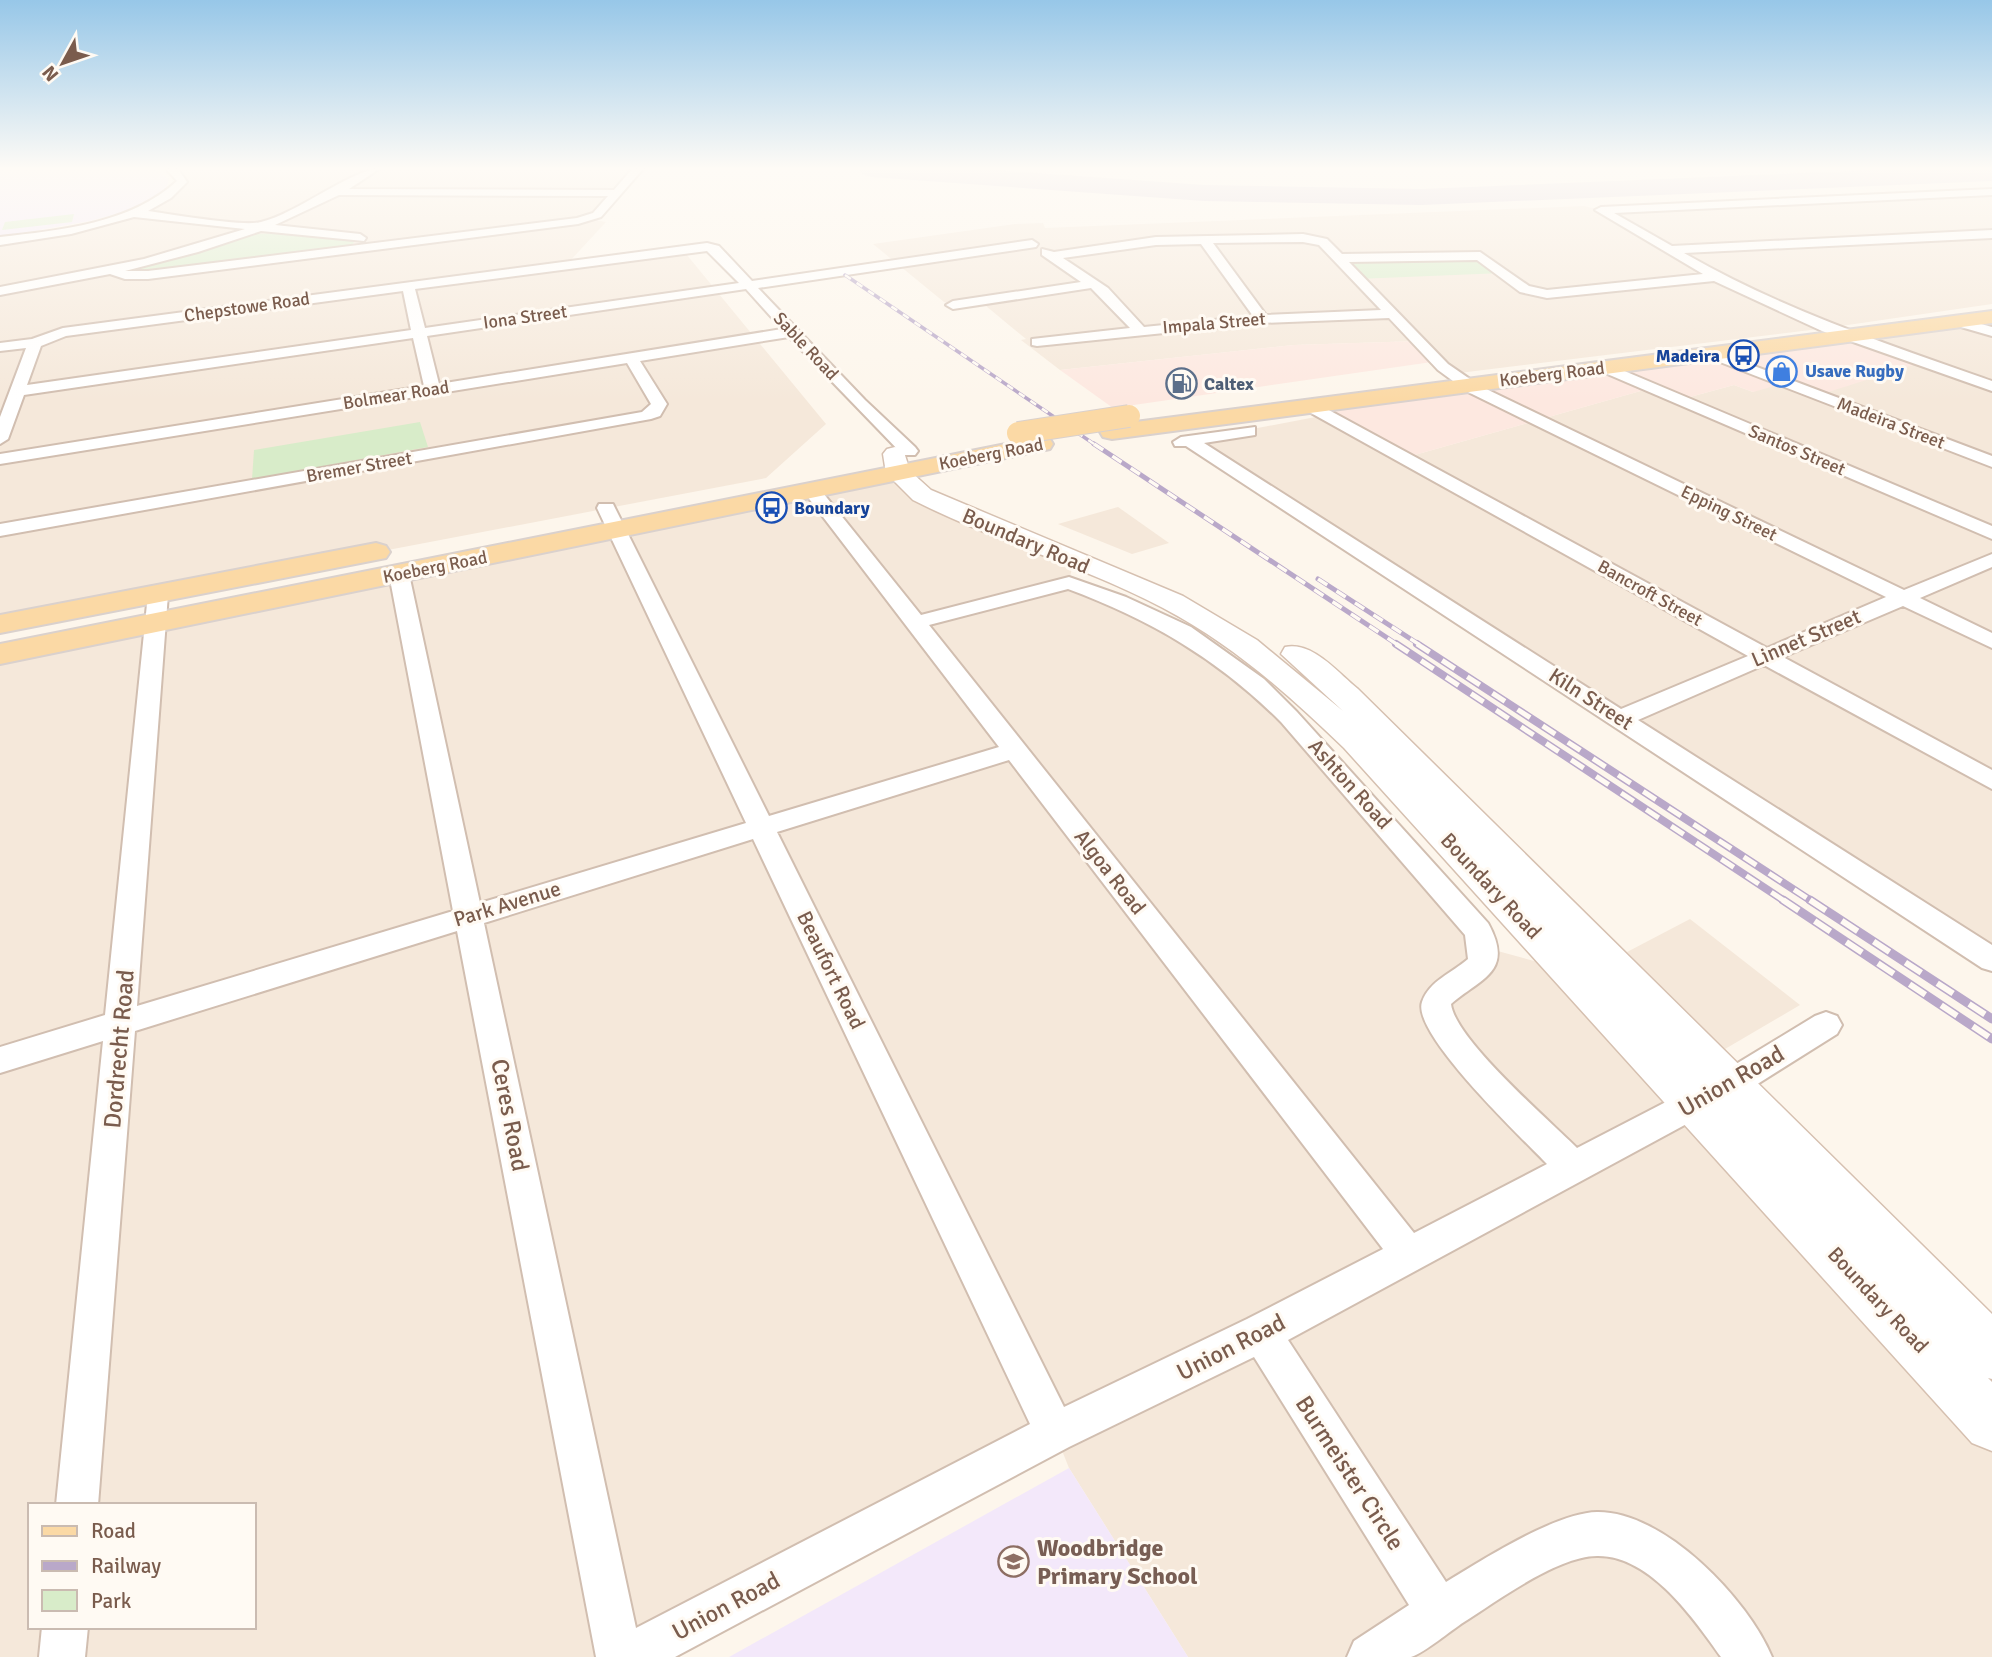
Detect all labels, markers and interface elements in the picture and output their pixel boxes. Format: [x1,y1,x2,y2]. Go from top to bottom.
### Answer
north arrow [28,28,98,98]
text: N [37,61,64,86]
street label: Chepstowe Road [183,287,311,327]
street label: Iona Street [482,300,568,334]
street label: Sable Road [769,307,843,385]
street label: Impala Street [1161,308,1267,338]
bus stop icon: Madeira [1726,339,1760,373]
place label: Madeira [1656,345,1720,367]
shop icon: Usave Rugby [1765,354,1799,388]
street label: Koeberg Road [1498,357,1606,391]
place label: Usave Rugby [1805,360,1904,382]
fuel station icon: Caltex [1164,367,1198,401]
place label: Caltex [1204,373,1254,395]
street label: Bolmear Road [341,376,451,414]
street label: Madeira Street [1834,392,1948,454]
street label: Santos Street [1745,420,1849,480]
street label: Koeberg Road [937,433,1045,475]
street label: Bremer Street [305,447,413,487]
street label: Epping Street [1677,480,1781,546]
bus stop icon: Boundary [754,491,788,525]
place label: Boundary [794,497,870,519]
street label: Boundary Road [958,502,1094,580]
street label: Koeberg Road [381,546,489,588]
street label: Bancroft Street [1594,555,1706,631]
street label: Linnet Street [1747,603,1865,673]
street label: Kiln Street [1544,662,1638,736]
street label: Ashton Road [1303,733,1397,835]
street label: Algoa Road [1069,824,1151,920]
street label: Boundary Road [1435,827,1547,945]
street label: Park Avenue [450,875,564,933]
street label: Beaufort Road [791,907,871,1033]
street label: Dordrecht Road [97,968,141,1130]
street label: Union Road [1672,1039,1790,1123]
street label: Ceres Road [484,1056,536,1174]
street label: Boundary Road [1822,1241,1934,1359]
street label: Union Road [1172,1307,1290,1387]
street label: Burmeister Circle [1289,1390,1411,1556]
legend [28,1503,256,1629]
text: Road [91,1518,136,1544]
place label: Woodbridge Primary School [1037,1533,1198,1591]
school or university icon: Woodbridge Primary School [997,1545,1031,1579]
text: Railway [91,1553,161,1579]
street label: Union Road [667,1565,785,1647]
text: Park [91,1588,132,1614]

